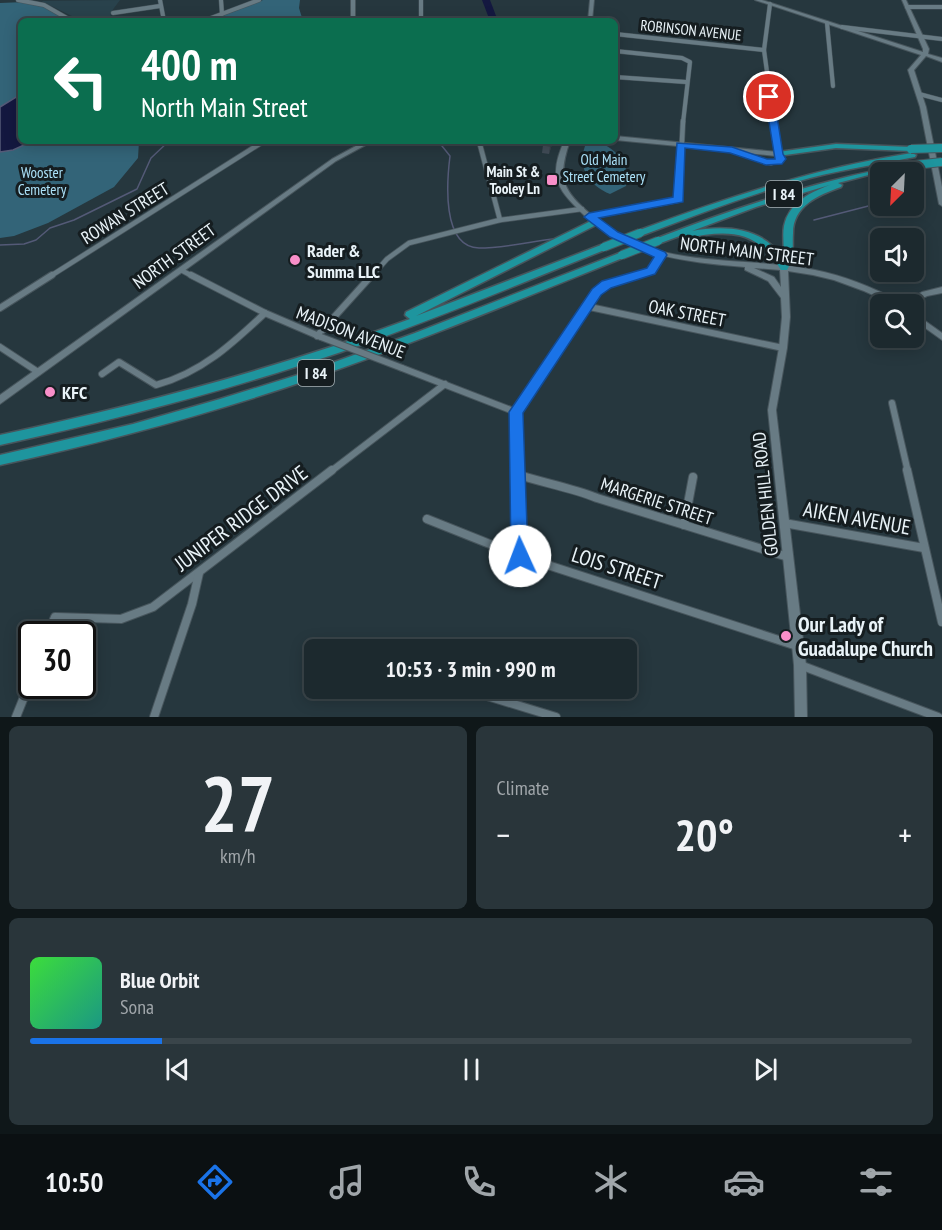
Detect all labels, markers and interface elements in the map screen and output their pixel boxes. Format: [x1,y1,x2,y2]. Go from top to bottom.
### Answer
street label: ROBINSON AVENUE [640,15,742,45]
text: 400 m [141,37,238,92]
icon: left [42,42,120,120]
pin [743,71,794,122]
icon: arrive [752,80,785,113]
text: North Main Street [141,90,308,124]
park label: Old Main Street Cemetery [563,150,646,186]
place label: Main St & Tooley Ln [487,162,540,198]
north arrow [870,162,924,216]
map controls [870,162,924,348]
park label: Wooster Cemetery [18,163,67,199]
marker: Main St & Tooley Ln [545,173,559,187]
street label: ROWAN STREET [77,177,173,249]
road number: I 84 [766,181,802,207]
street label: NORTH STREET [128,218,220,294]
button: sound [870,228,924,282]
street label: NORTH MAIN STREET [679,231,815,271]
place label: Rader & Summa LLC [307,239,380,283]
marker: Rader & Summa LLC [288,253,302,267]
street label: OAK STREET [646,294,728,332]
button: search [870,294,924,348]
street label: MADISON AVENUE [293,301,409,363]
road number: I 84 [298,360,334,386]
place label: KFC [62,381,87,404]
marker: KFC [43,385,57,399]
street label: GOLDEN HILL ROAD [747,431,783,557]
street label: JUNIPER RIDGE DRIVE [168,459,313,577]
street label: MARGERIE STREET [598,472,716,530]
street label: AIKEN AVENUE [801,495,913,541]
position arrow [488,524,552,588]
street label: LOIS STREET [568,541,666,595]
place label: Our Lady of Guadalupe Church [798,611,933,662]
speed limit sign: 30 [18,621,96,699]
marker: Our Lady of Guadalupe Church [779,629,793,643]
text: 10:53 · 3 min · 990 m [385,655,556,683]
text: 27 [200,753,275,854]
text: Climate [497,775,549,801]
text: 20° [675,805,734,863]
text: − [497,813,510,856]
text: + [898,813,912,856]
text: km/h [220,843,255,869]
text: Blue Orbit [120,966,199,994]
text: Sona [120,994,154,1020]
icon: previous [161,1053,194,1086]
icon: pause [455,1053,488,1086]
icon: next [749,1053,782,1086]
icon: directions [194,1161,236,1203]
icon: music [326,1161,368,1203]
icon: phone [458,1161,500,1203]
icon: climate [590,1161,632,1203]
icon: car [723,1161,765,1203]
icon: filters [855,1161,897,1203]
text: 10:50 [45,1165,104,1199]

